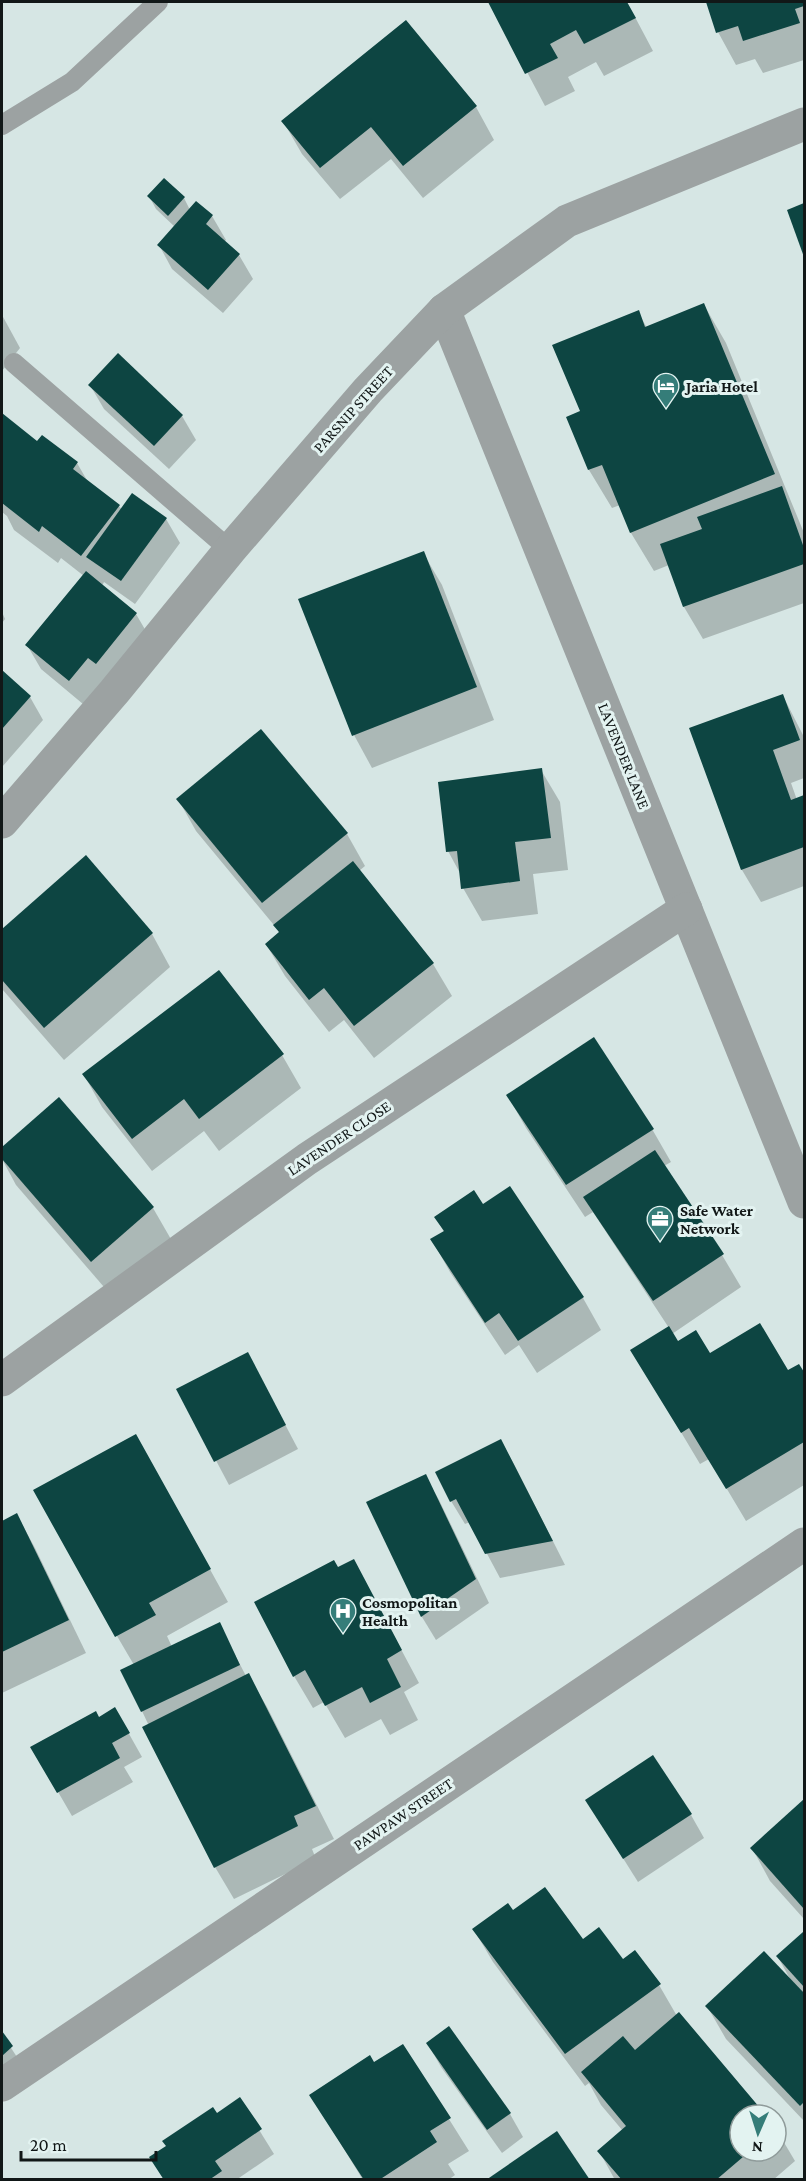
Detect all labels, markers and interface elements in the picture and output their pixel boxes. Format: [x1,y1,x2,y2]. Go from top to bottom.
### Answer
street label: PARSNIP STREET [310,362,396,456]
hotel icon: Jaria Hotel [651,371,681,409]
place label: Jaria Hotel [684,378,758,395]
street label: LAVENDER LANE [595,701,653,812]
street label: LAVENDER CLOSE [284,1097,394,1179]
place label: Safe Water Network [680,1202,754,1237]
office icon: Safe Water Network [645,1204,675,1242]
place label: Cosmopolitan Health [362,1594,457,1629]
hospital icon: Cosmopolitan Health [328,1596,358,1634]
street label: PAWPAW STREET [350,1774,456,1853]
north arrow [728,2103,788,2163]
scale bar [21,2124,156,2162]
text: 20 m [30,2135,67,2155]
text: N [751,2139,763,2156]

